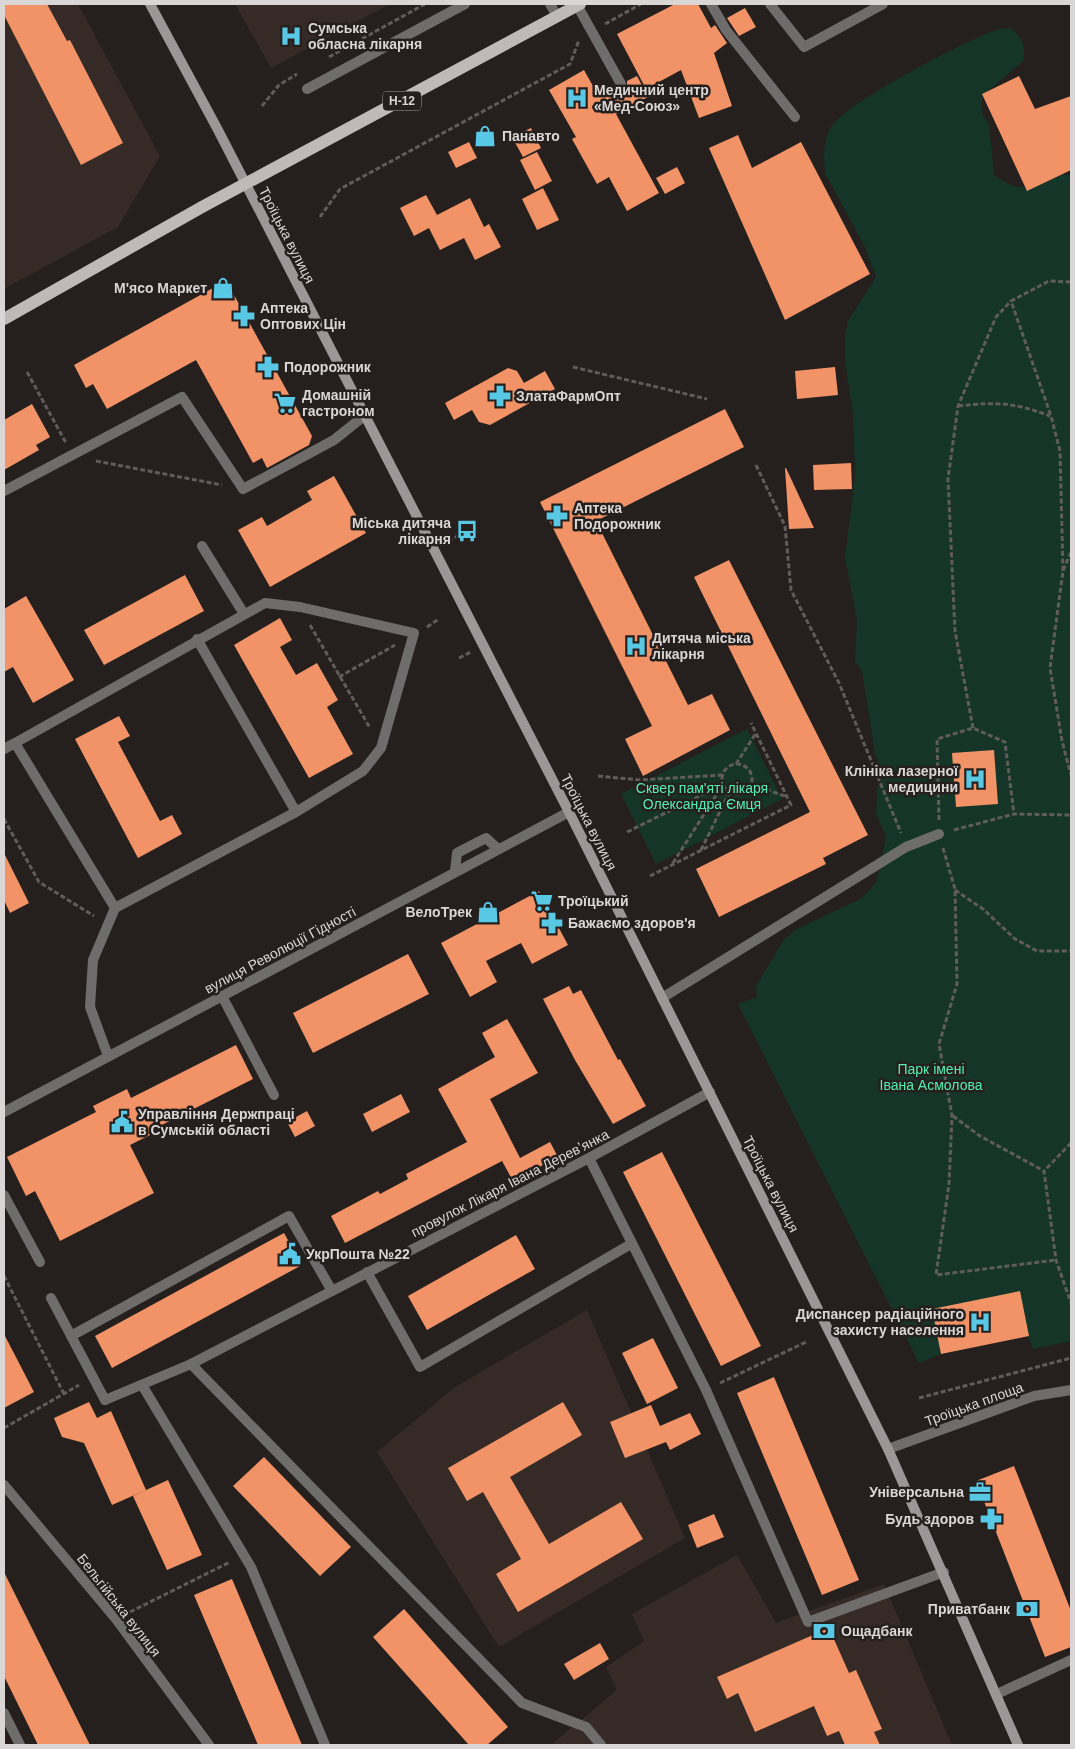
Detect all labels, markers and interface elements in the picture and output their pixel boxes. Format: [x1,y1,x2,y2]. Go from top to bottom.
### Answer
place label: Сумська обласна лікарня [308,20,422,52]
hospital icon: Сумська обласна лікарня [278,23,304,49]
place label: Медичний центр «Мед-Союз» [594,82,709,114]
hospital icon: Медичний центр «Мед-Союз» [564,85,590,111]
road number: Н-12 [383,92,421,110]
shop icon: Панавто [472,123,498,149]
place label: Панавто [502,128,560,144]
street label: Троїцька вулиця [256,184,318,286]
shop icon: М'ясо Маркет [210,275,236,301]
place label: М'ясо Маркет [114,280,207,296]
place label: Аптека Оптових Цін [260,300,346,332]
pharmacy icon: Аптека Оптових Цін [231,303,257,329]
pharmacy icon: Подорожник [255,354,281,380]
place label: Подорожник [284,359,372,375]
pharmacy icon: ЗлатаФармОпт [487,383,513,409]
place label: Домашній гастроном [302,387,375,419]
place label: ЗлатаФармОпт [516,388,621,404]
supermarket icon: Домашній гастроном [272,390,298,416]
place label: Аптека Подорожник [574,500,662,532]
pharmacy icon: Аптека Подорожник [544,503,570,529]
place label: Міська дитяча лікарня [352,515,451,547]
bus stop icon: Міська дитяча лікарня [454,518,480,544]
place label: Дитяча міська лікарня [652,630,751,662]
hospital icon: Дитяча міська лікарня [623,633,649,659]
place label: Клініка лазерної медицини [845,763,959,795]
hospital icon: Клініка лазерної медицини [962,766,988,792]
street label: Троїцька вулиця [558,771,620,873]
park label: Сквер пам'яті лікаря Олександра Ємця [636,780,768,812]
supermarket icon: Троїцький [529,888,555,914]
place label: Троїцький [558,893,629,909]
shop icon: ВелоТрек [475,899,501,925]
street label: вулиця Революції Гідності [202,903,358,997]
place label: ВелоТрек [405,904,473,920]
pharmacy icon: Бажаємо здоров'я [539,910,565,936]
place label: Бажаємо здоров'я [568,915,696,931]
park label: Парк імені Івана Асмолова [880,1061,983,1093]
place label: Управління Держпраці в Сумській області [138,1106,295,1138]
public building icon: Управління Держпраці в Сумській області [109,1109,135,1135]
street label: провулок Лікаря Івана Деревʼянка [408,1126,612,1240]
street label: Троїцька вулиця [740,1133,802,1235]
public building icon: УкрПошта №22 [277,1241,303,1267]
place label: УкрПошта №22 [306,1246,410,1262]
place label: Диспансер радіаційного захисту населення [796,1306,964,1338]
hospital icon: Диспансер радіаційного захисту населення [967,1309,993,1335]
street label: Троїцька площа [923,1379,1026,1429]
office icon: Універсальна [967,1479,993,1505]
place label: Універсальна [869,1484,964,1500]
pharmacy icon: Будь здоров [978,1506,1004,1532]
place label: Будь здоров [885,1511,974,1527]
street label: Бельгійська вулиця [74,1550,164,1660]
bank icon: Приватбанк [1014,1596,1040,1622]
place label: Приватбанк [928,1601,1011,1617]
bank icon: Ощадбанк [811,1618,837,1644]
place label: Ощадбанк [841,1623,913,1639]

